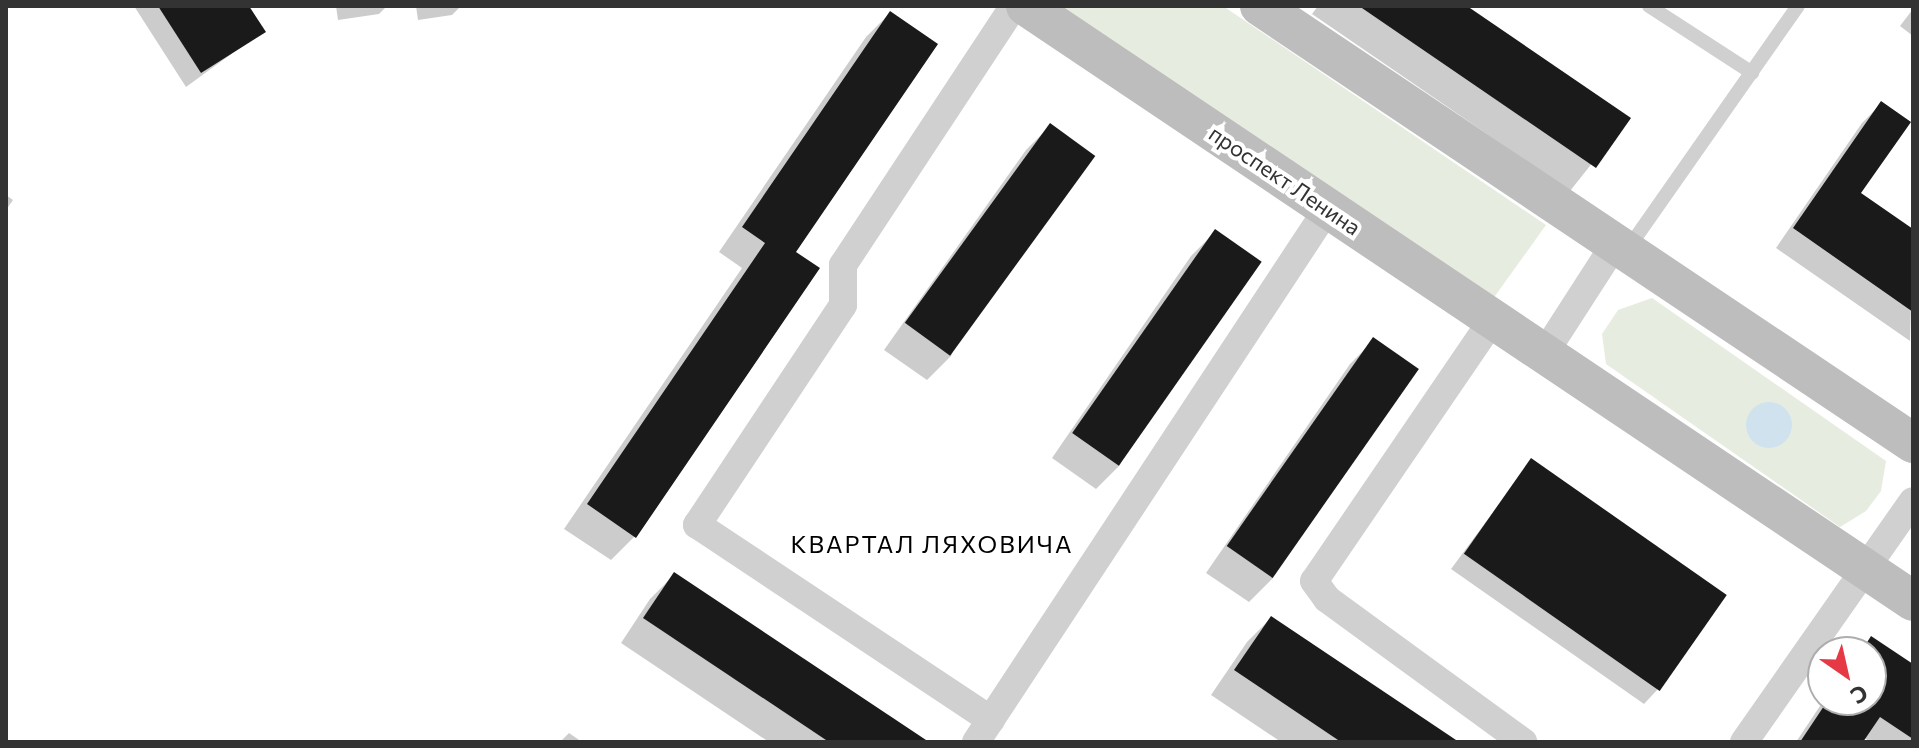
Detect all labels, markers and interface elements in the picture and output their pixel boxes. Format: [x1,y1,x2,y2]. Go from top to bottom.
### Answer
street label: проспект Ленина [1204,120,1366,240]
district label: КВАРТАЛ ЛЯХОВИЧА [790,530,1074,558]
north arrow [1807,636,1887,716]
text: С [1846,679,1873,710]

